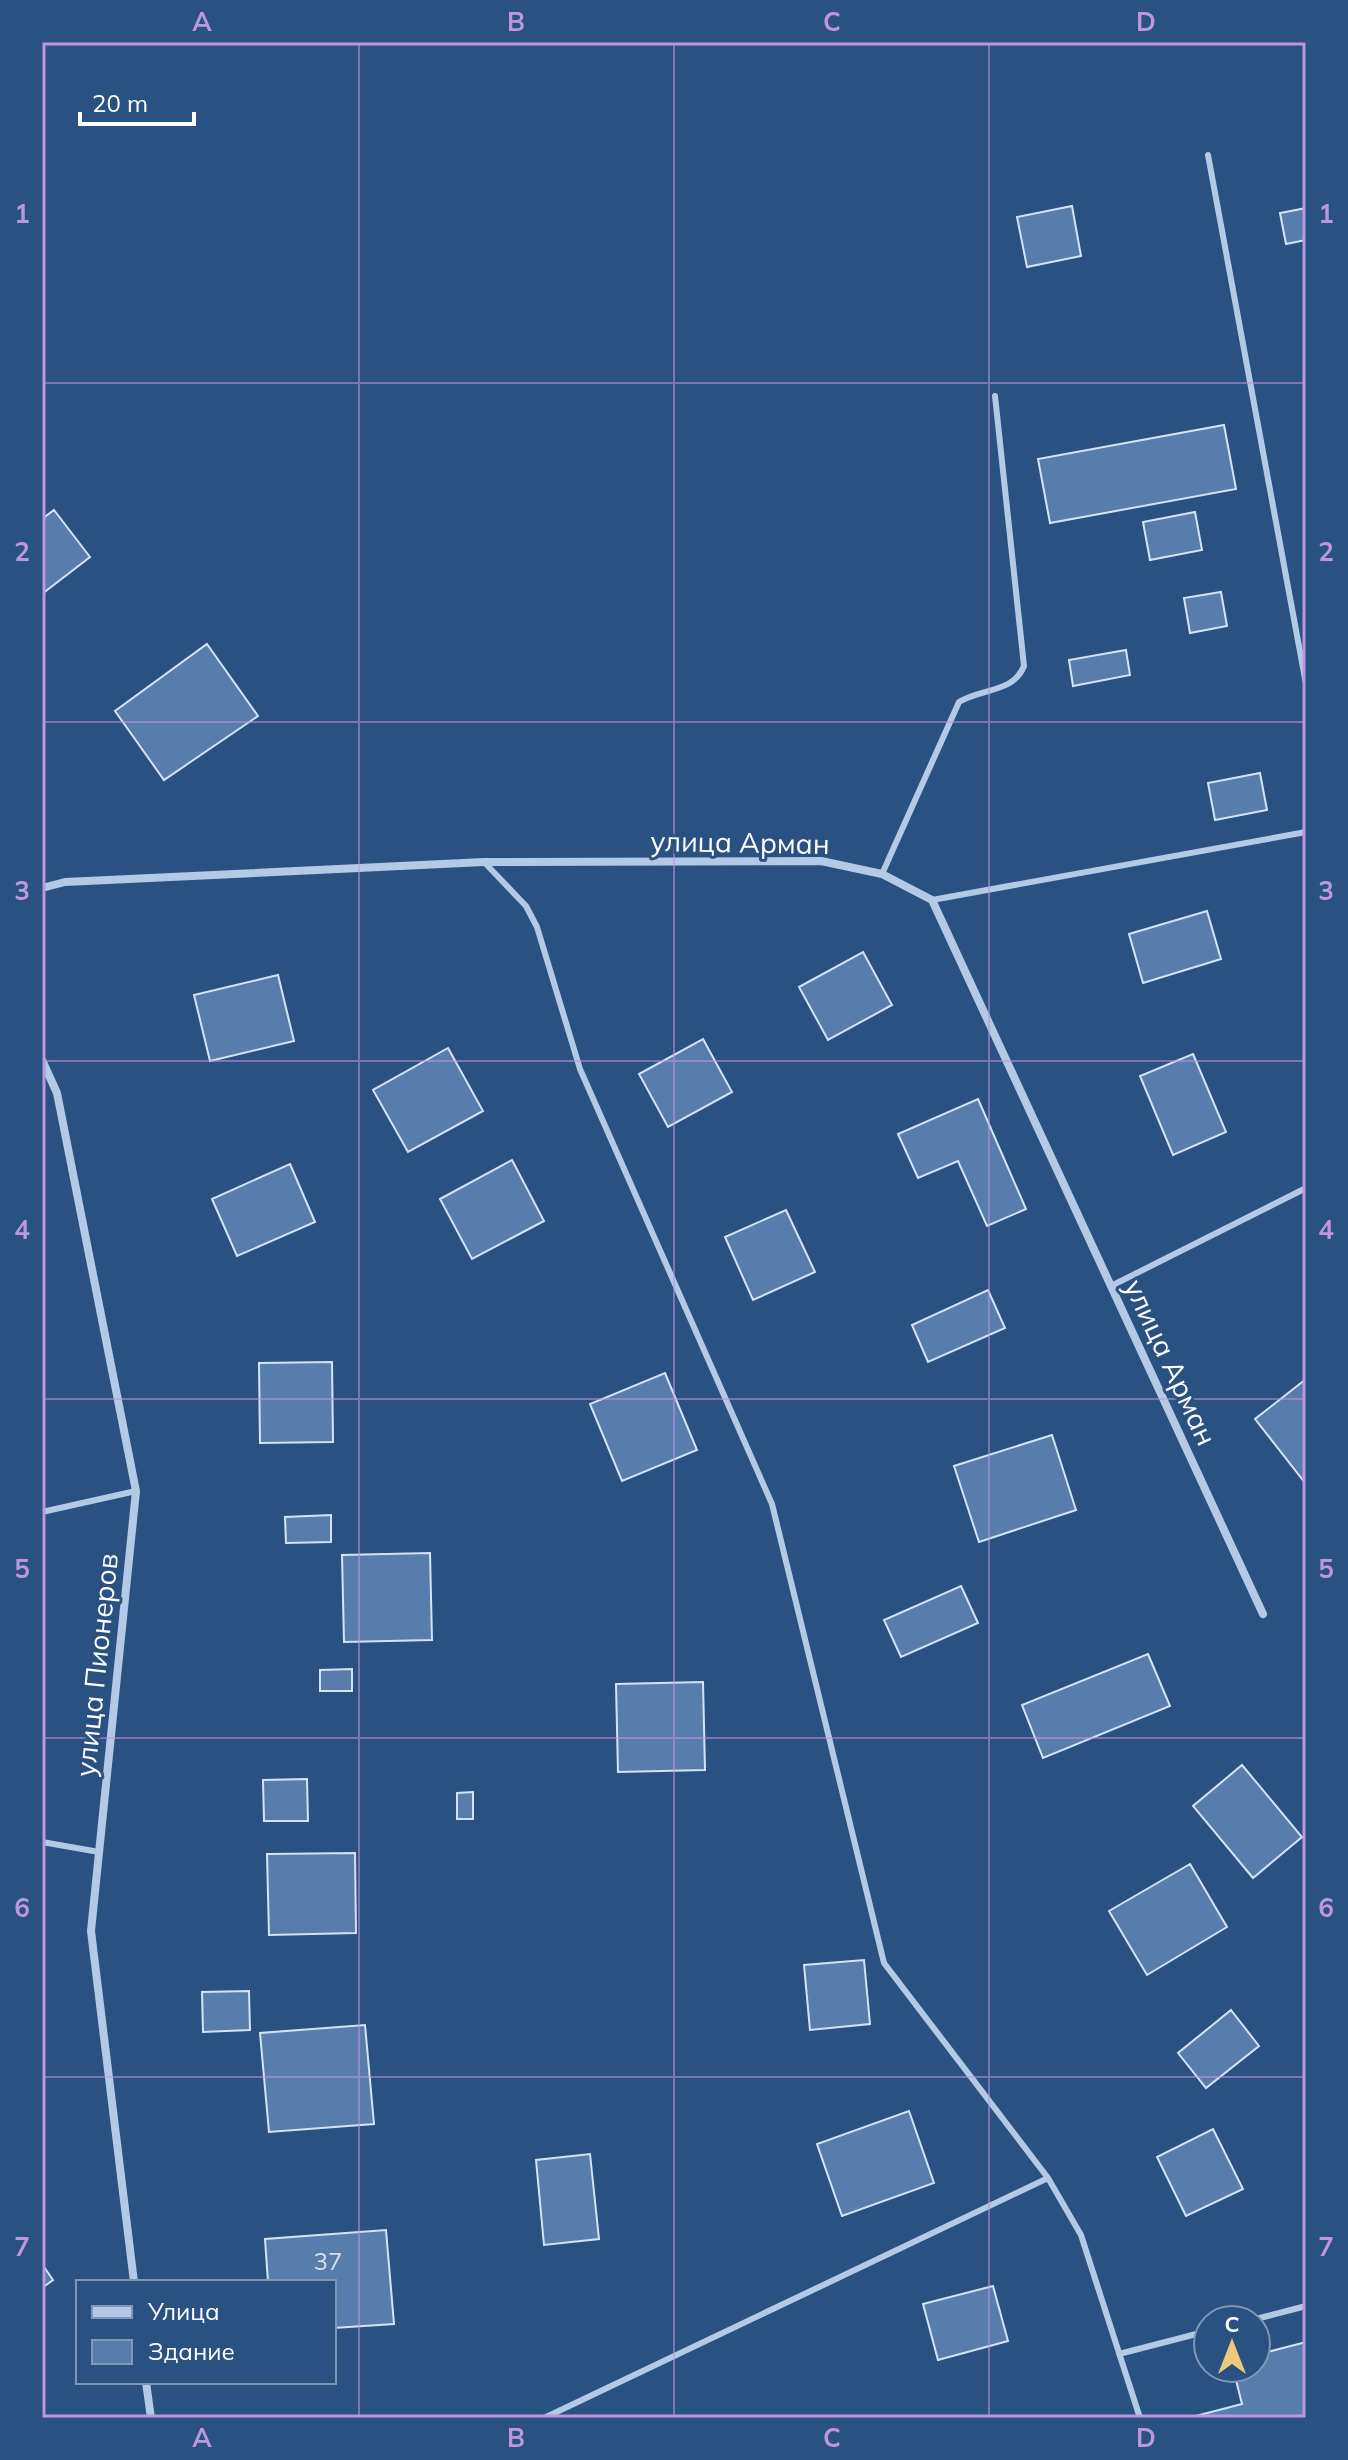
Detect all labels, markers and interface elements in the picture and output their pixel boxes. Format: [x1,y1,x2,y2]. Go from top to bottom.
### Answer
text: A [192,5,212,38]
text: B [507,5,525,38]
text: C [823,5,841,38]
text: D [1136,5,1156,38]
scale bar [80,76,194,126]
text: 20 m [92,88,148,118]
text: 1 [14,197,30,230]
text: 1 [1318,197,1334,230]
text: 2 [14,535,30,568]
text: 2 [1318,535,1334,568]
street label: улица Арман [650,823,830,861]
text: 3 [14,874,30,907]
text: 3 [1318,874,1334,907]
text: 4 [14,1213,30,1246]
text: 4 [1318,1213,1334,1246]
street label: улица Арман [1117,1273,1225,1451]
text: 5 [14,1552,30,1585]
street label: улица Пионеров [67,1552,125,1778]
text: 5 [1318,1552,1334,1585]
text: 6 [14,1891,30,1924]
text: 6 [1318,1891,1334,1924]
text: 7 [14,2230,30,2263]
text: 7 [1318,2230,1334,2263]
house number: 37 [314,2246,342,2276]
legend [76,2280,336,2384]
text: Улица [147,2296,220,2326]
north arrow [1192,2304,1272,2384]
text: С [1224,2310,1240,2338]
text: Здание [148,2336,235,2366]
text: A [192,2421,212,2454]
text: B [507,2421,525,2454]
text: C [823,2421,841,2454]
text: D [1136,2421,1156,2454]

